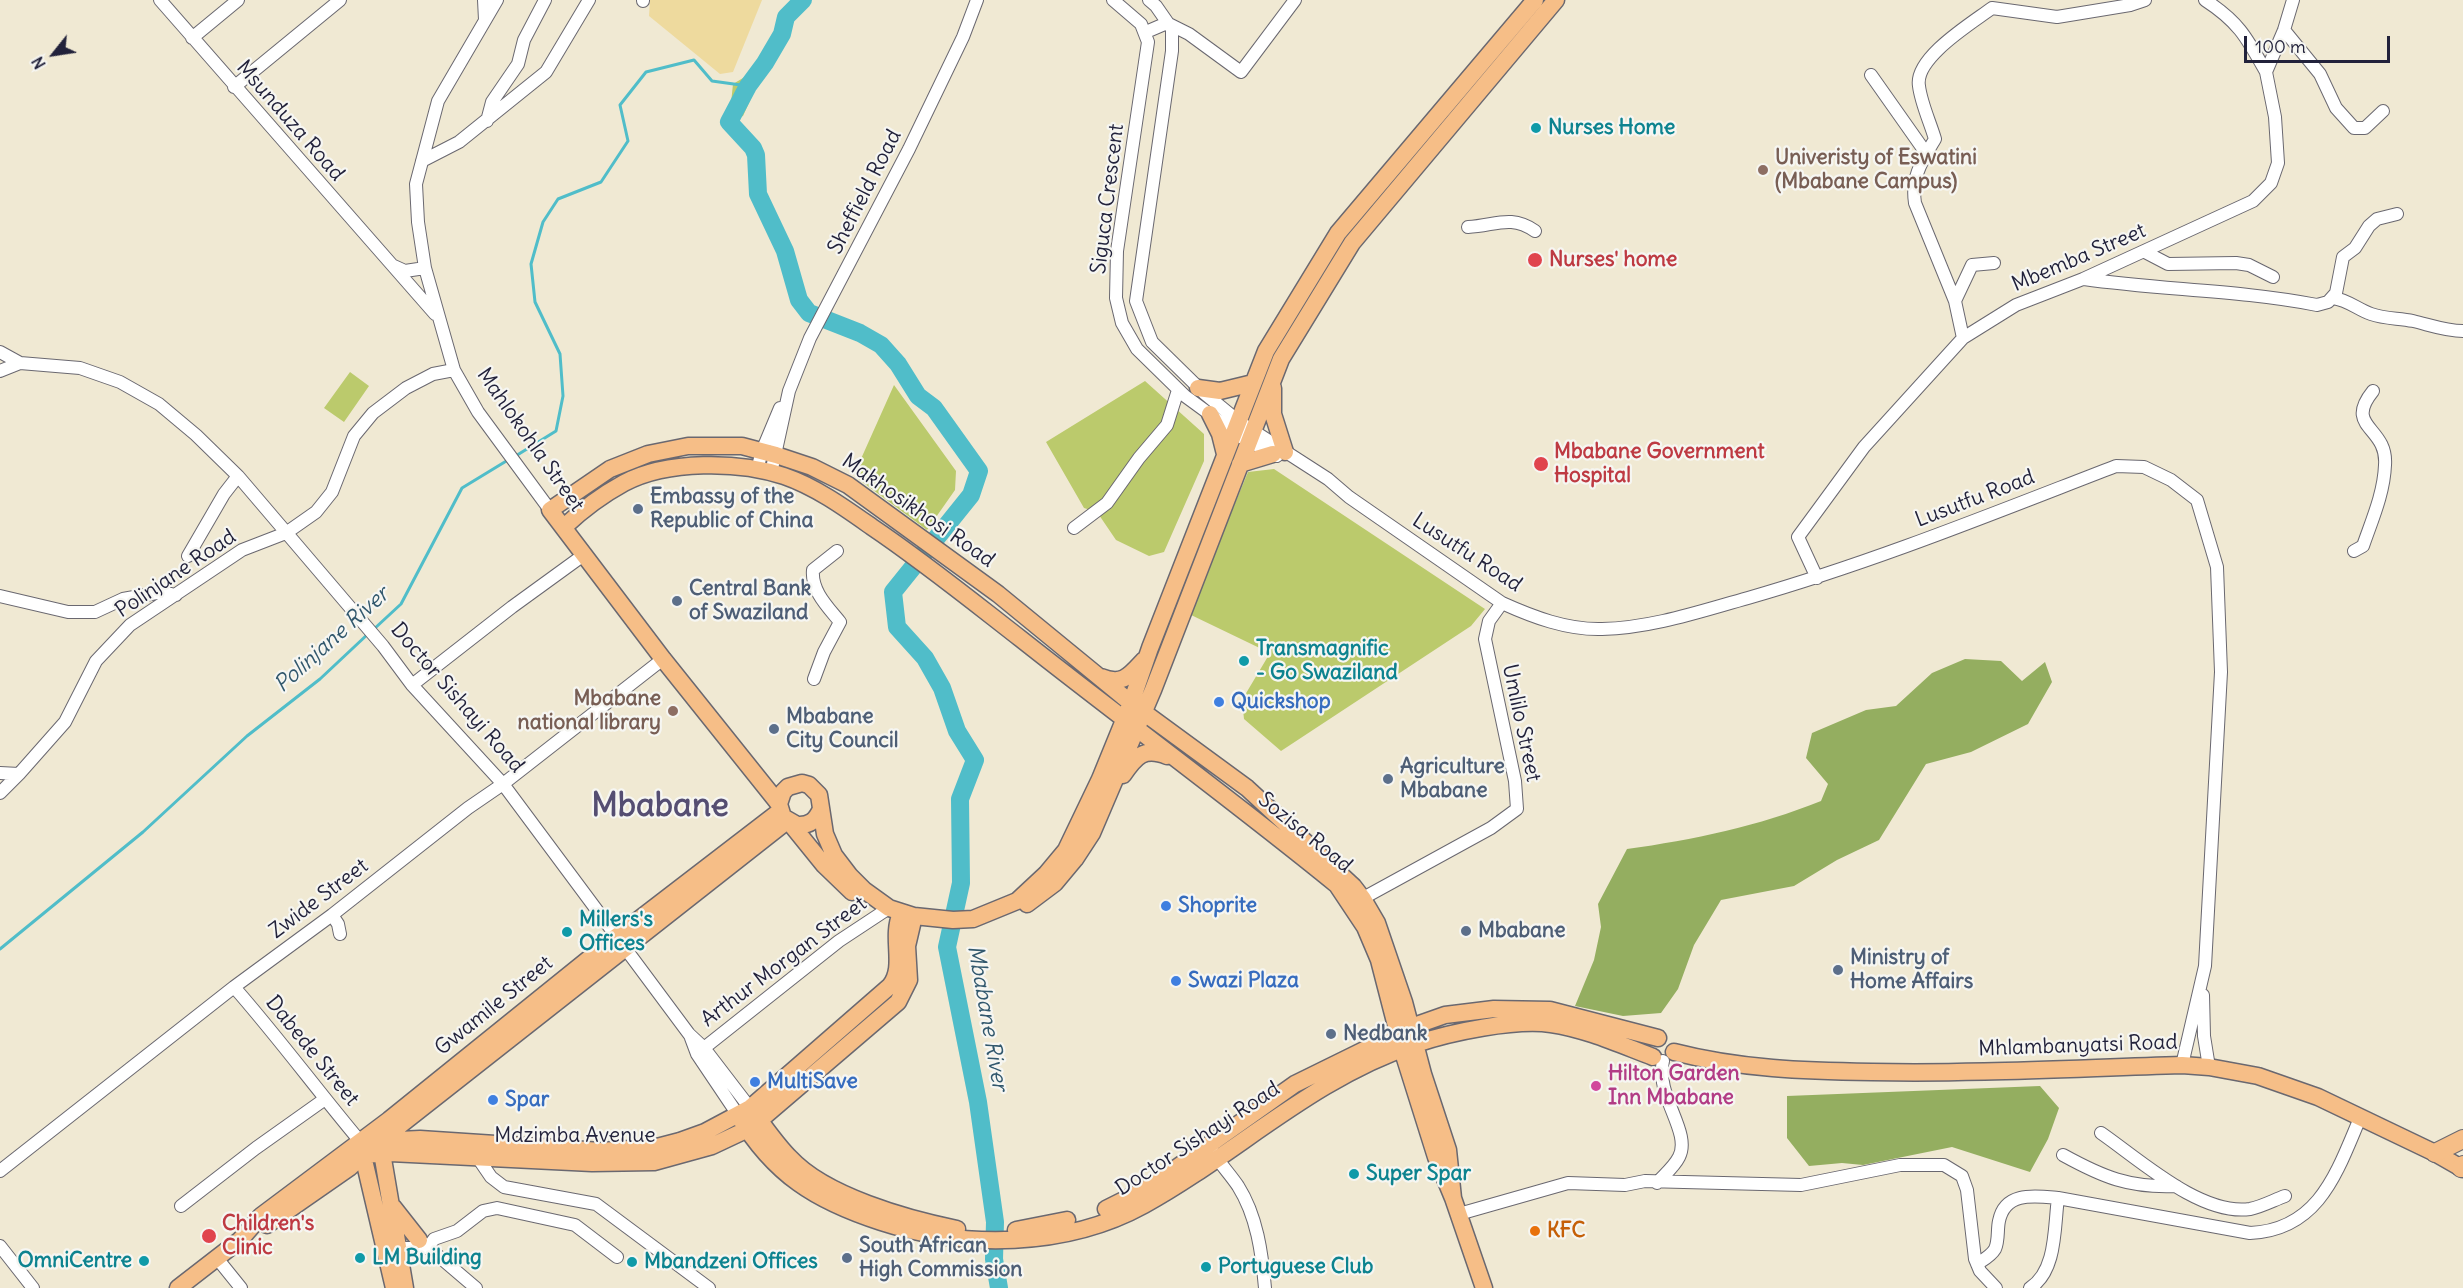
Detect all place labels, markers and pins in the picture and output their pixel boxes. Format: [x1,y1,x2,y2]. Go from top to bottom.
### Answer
place label: Nurses Home [1548,115,1675,141]
marker: Nurses Home [1529,121,1543,135]
place label: Univeristy of Eswatini (Mbabane Campus) [1775,145,1977,195]
marker: Univeristy of Eswatini (Mbabane Campus) [1756,163,1770,177]
place label: Nurses' home [1549,247,1677,273]
marker: Nurses' home [1526,251,1544,269]
place label: Mbabane Government Hospital [1554,439,1765,489]
marker: Mbabane Government Hospital [1532,455,1550,473]
place label: Embassy of the Republic of China [650,484,813,534]
marker: Embassy of the Republic of China [631,502,645,516]
place label: Central Bank of Swaziland [689,576,811,626]
marker: Central Bank of Swaziland [670,594,684,608]
place label: Transmagnific - Go Swaziland [1256,636,1398,686]
marker: Transmagnific - Go Swaziland [1237,654,1251,668]
place label: Mbabane national library [518,686,661,736]
place label: Quickshop [1231,689,1331,715]
marker: Quickshop [1212,695,1226,709]
marker: Mbabane national library [666,704,680,718]
place label: Mbabane City Council [786,704,898,754]
marker: Mbabane City Council [767,722,781,736]
place label: Agriculture Mbabane [1400,754,1505,804]
marker: Agriculture Mbabane [1381,772,1395,786]
place label: Shoprite [1178,893,1257,919]
marker: Shoprite [1159,899,1173,913]
place label: Millers's Offices [579,907,653,957]
place label: Mbabane [1478,918,1566,944]
marker: Mbabane [1459,924,1473,938]
marker: Millers's Offices [560,925,574,939]
place label: Ministry of Home Affairs [1850,945,1973,995]
marker: Ministry of Home Affairs [1831,963,1845,977]
place label: Swazi Plaza [1188,968,1299,994]
marker: Swazi Plaza [1169,974,1183,988]
place label: Nedbank [1343,1021,1427,1047]
marker: Nedbank [1324,1027,1338,1041]
place label: Hilton Garden Inn Mbabane [1608,1061,1740,1111]
place label: MultiSave [767,1069,858,1095]
marker: MultiSave [748,1075,762,1089]
marker: Hilton Garden Inn Mbabane [1589,1079,1603,1093]
place label: Spar [505,1087,549,1113]
marker: Spar [486,1093,500,1107]
place label: Super Spar [1366,1161,1471,1187]
marker: Super Spar [1347,1167,1361,1181]
place label: Children's Clinic [222,1211,314,1261]
place label: KFC [1547,1218,1585,1244]
marker: KFC [1528,1224,1542,1238]
marker: Children's Clinic [200,1227,218,1245]
place label: South African High Commission [859,1233,1022,1283]
place label: LM Building [372,1245,482,1271]
place label: OmniCentre [18,1248,132,1274]
place label: Mbandzeni Offices [644,1249,818,1275]
marker: LM Building [353,1251,367,1265]
marker: South African High Commission [840,1251,854,1265]
marker: OmniCentre [137,1254,151,1268]
place label: Portuguese Club [1218,1254,1373,1280]
marker: Mbandzeni Offices [625,1255,639,1269]
marker: Portuguese Club [1199,1260,1213,1274]

